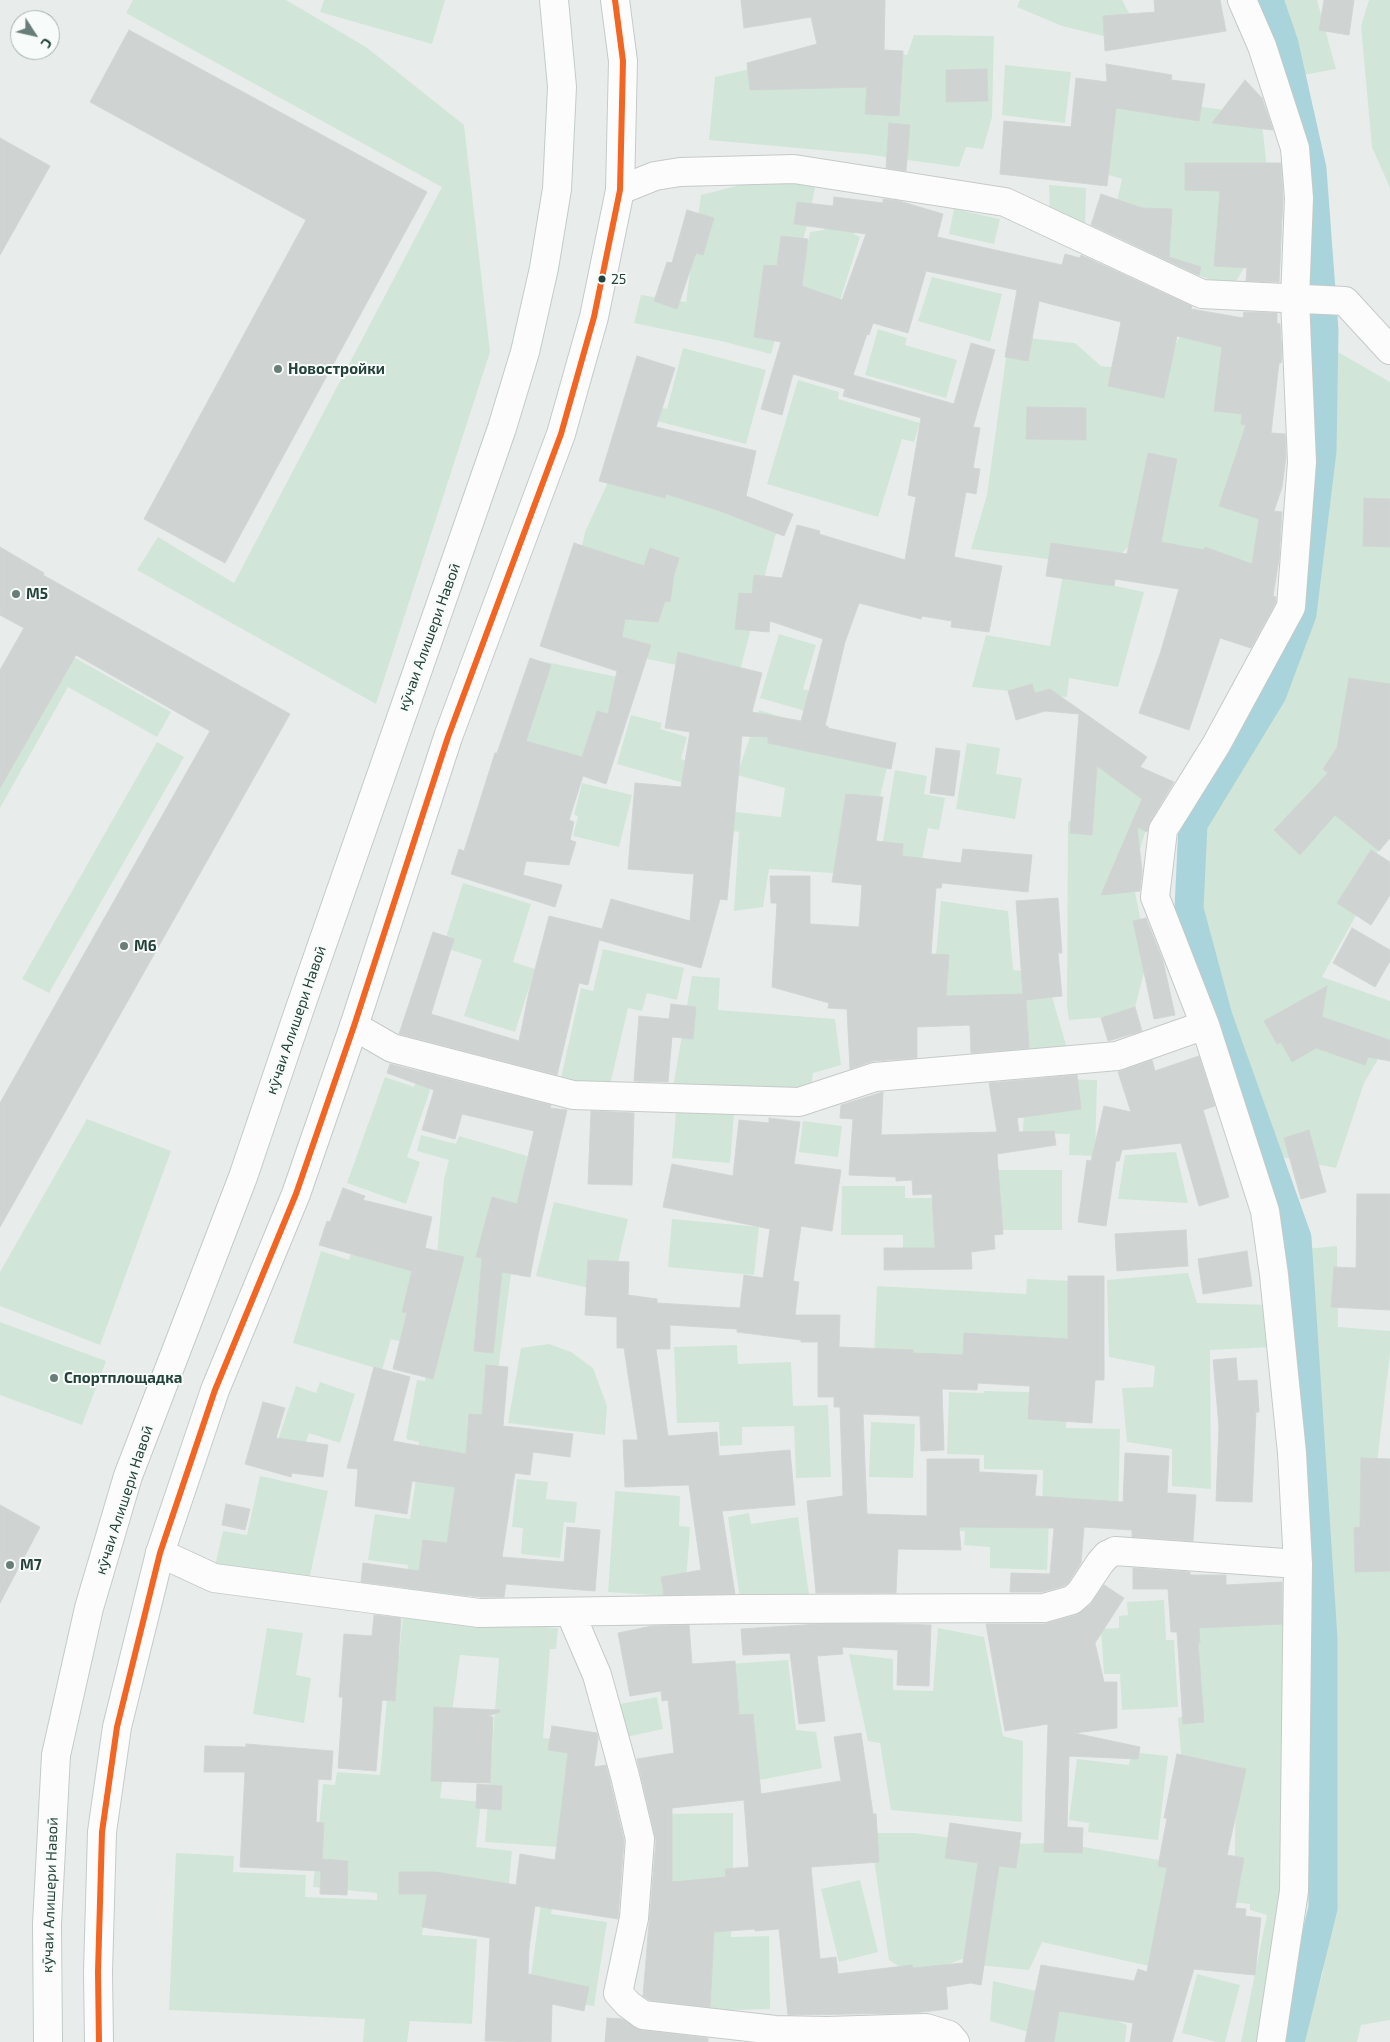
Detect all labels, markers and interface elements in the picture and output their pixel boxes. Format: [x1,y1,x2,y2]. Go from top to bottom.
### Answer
north arrow [10,10,60,60]
text: С [38,35,56,52]
place label: 25 [611,271,626,287]
marker: 25 [597,274,607,284]
place label: Новостройки [288,360,385,378]
marker: Новостройки [272,363,284,375]
street label: кӯчаи Алишери Навоӣ [394,561,464,713]
place label: М5 [26,585,48,603]
marker: М5 [10,588,22,600]
place label: М6 [134,937,157,955]
marker: М6 [118,940,130,952]
street label: кӯчаи Алишери Навоӣ [262,943,330,1097]
place label: Спортплощадка [64,1369,182,1387]
marker: Спортплощадка [48,1372,60,1384]
street label: кӯчаи Алишери Навоӣ [91,1423,157,1577]
place label: М7 [20,1556,42,1574]
marker: М7 [4,1559,16,1571]
street label: кӯчаи Алишери Навоӣ [38,1817,62,1973]

